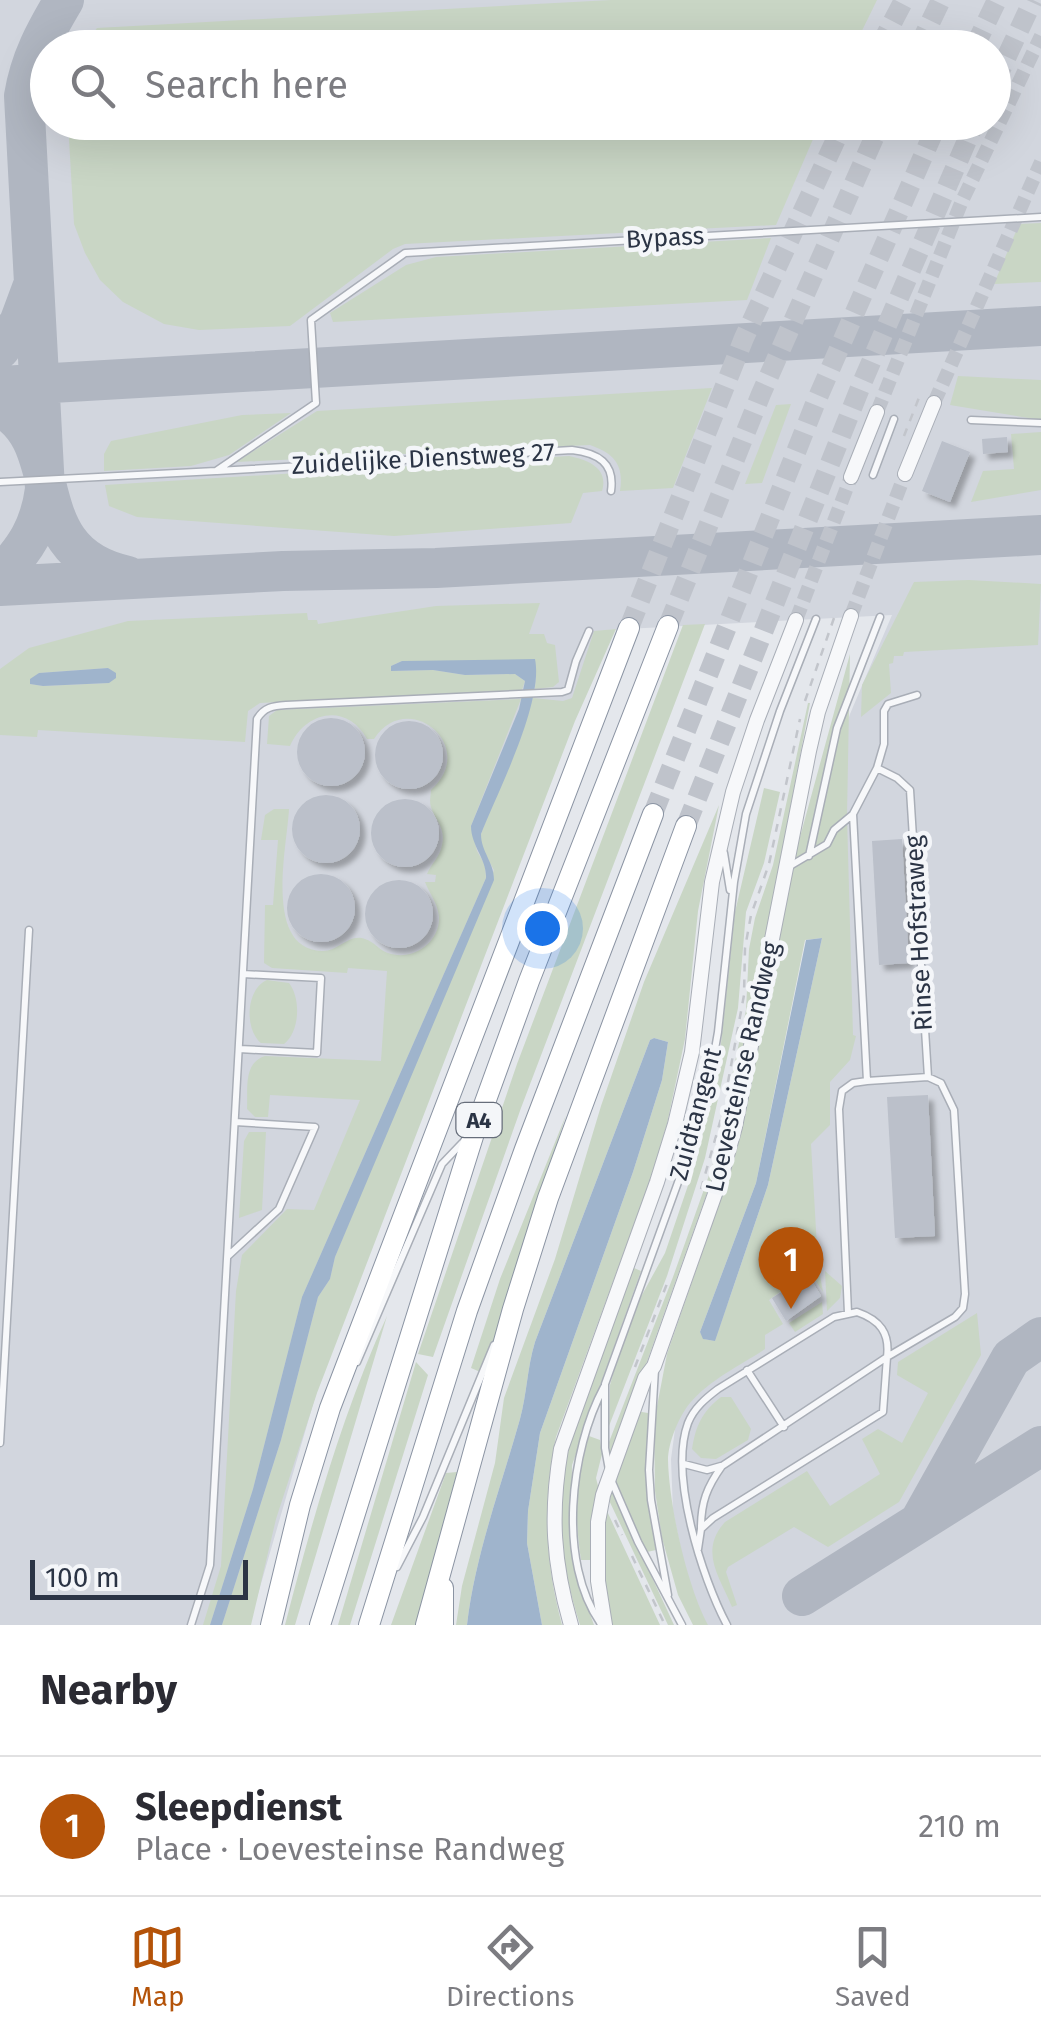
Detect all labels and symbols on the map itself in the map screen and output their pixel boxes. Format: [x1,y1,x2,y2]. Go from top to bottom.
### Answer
street label: Bypass [625,221,705,255]
street label: Zuidelijke Dienstweg 27 [291,437,555,481]
street label: Rinse Hofstraweg [899,834,939,1032]
your location [517,903,568,954]
street label: Loevesteinse Randweg [700,939,786,1195]
street label: Zuidtangent [664,1043,728,1184]
road number: A4 [456,1103,502,1137]
pin: 1 [758,1226,824,1309]
scale bar [30,1555,248,1600]

